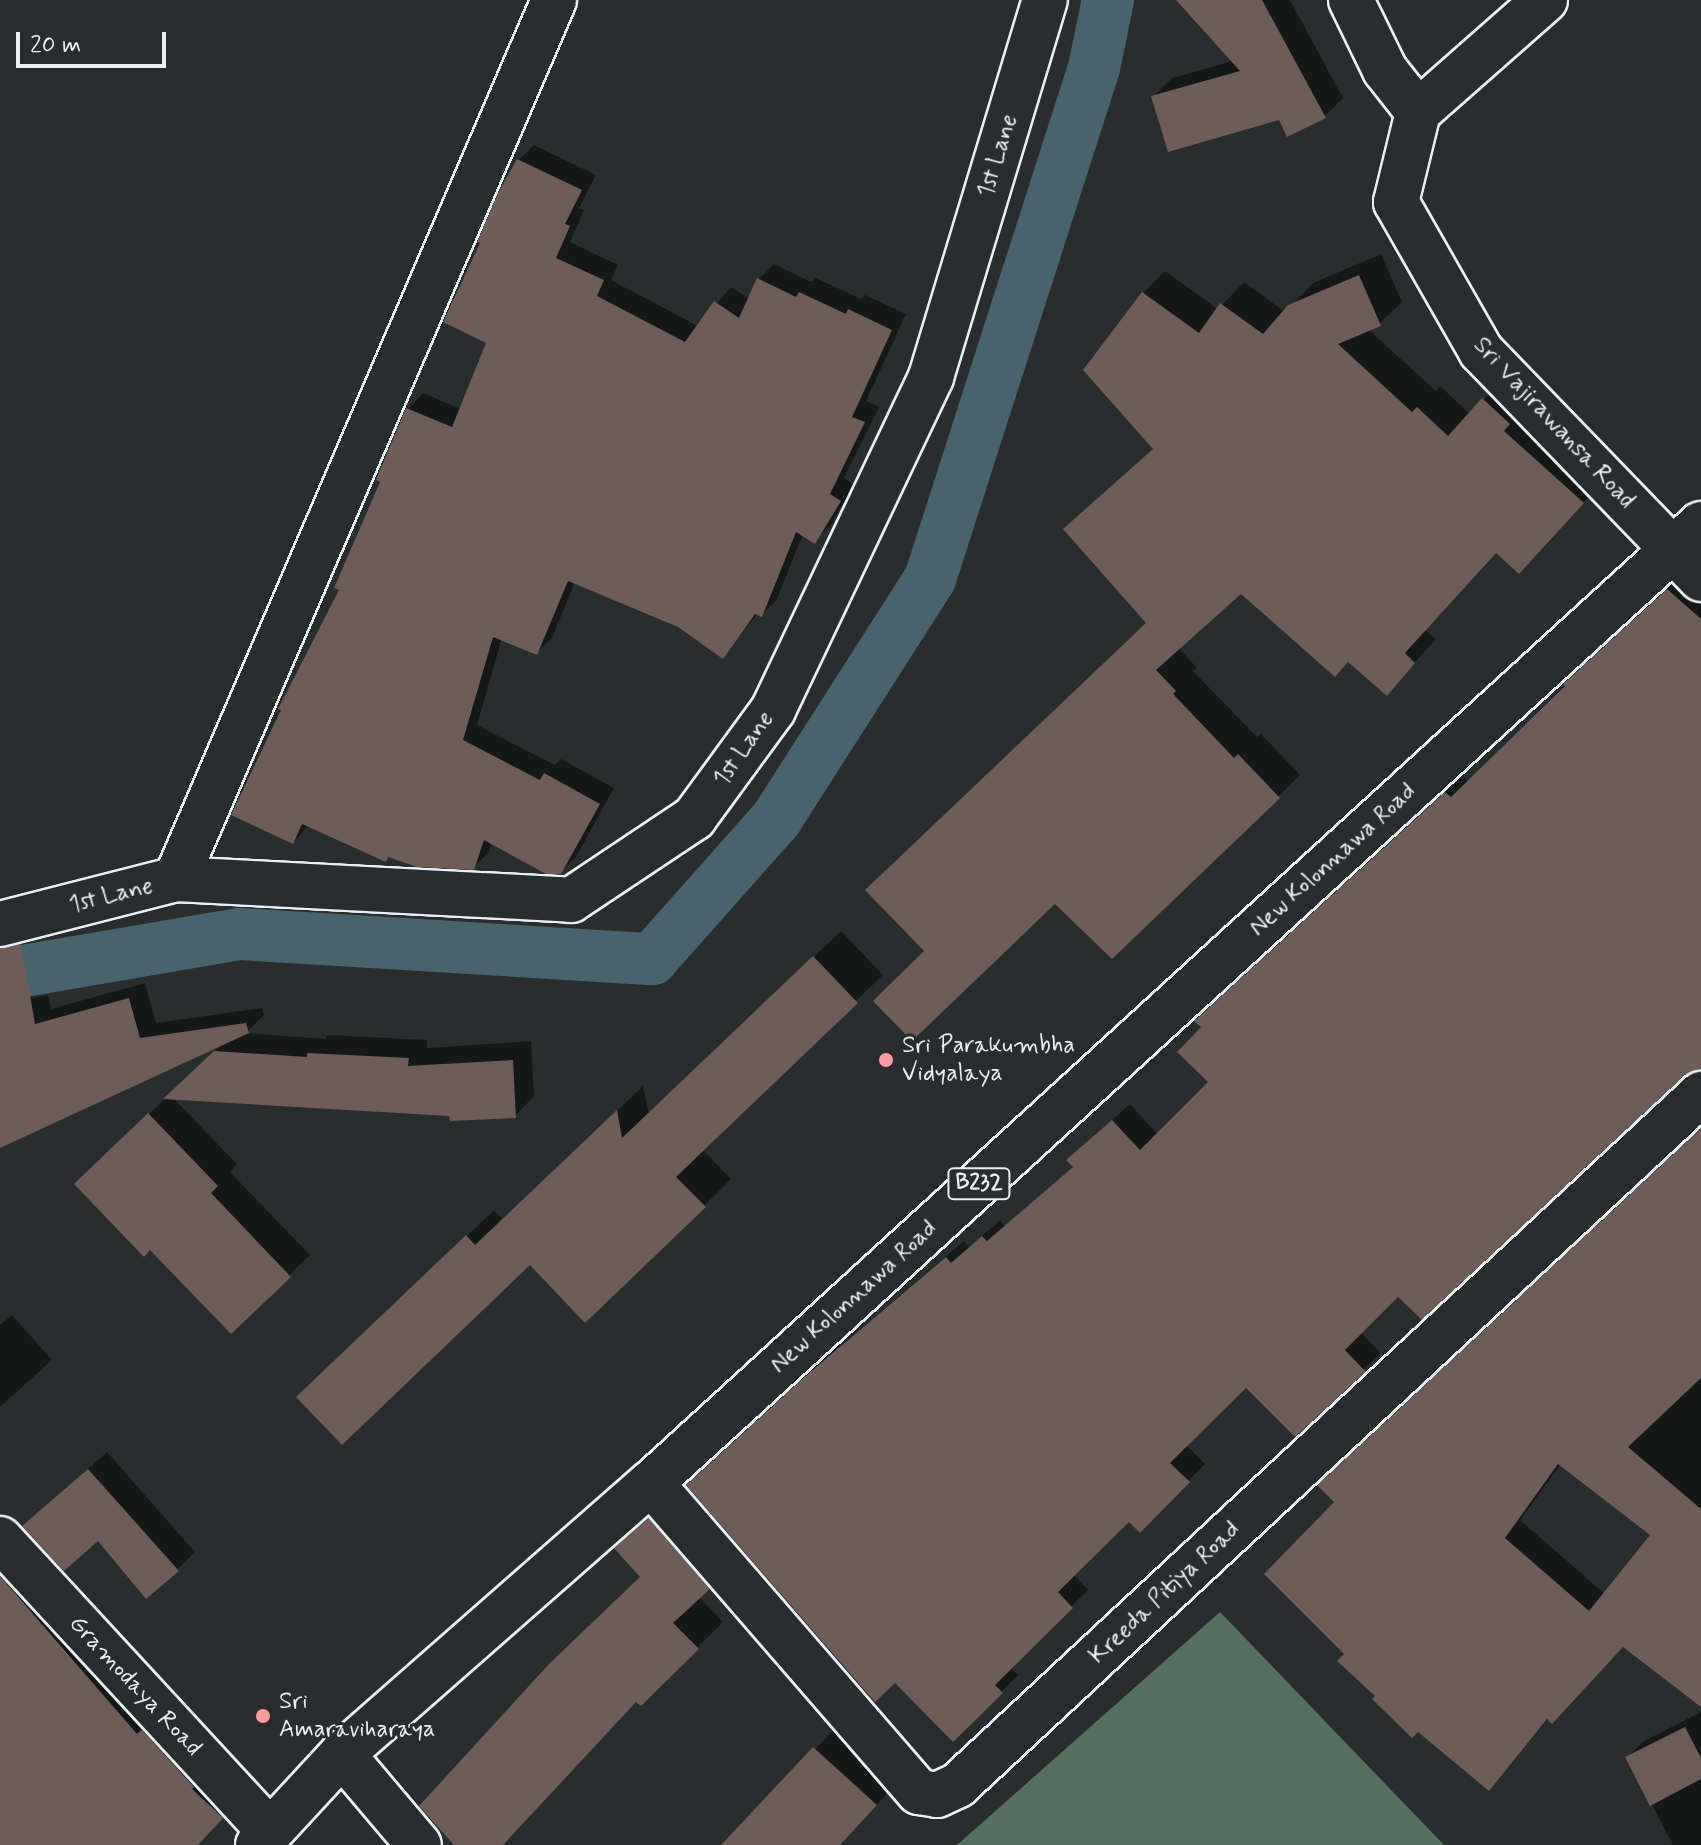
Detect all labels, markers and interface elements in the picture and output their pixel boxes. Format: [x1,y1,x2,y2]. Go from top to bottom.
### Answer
scale bar [20,16,170,66]
text: 20 m [30,30,81,61]
street label: 1st Lane [972,111,1024,201]
street label: Sri Vajirawansa Road [1468,333,1640,513]
street label: 1st Lane [708,706,780,792]
street label: New Kolonnawa Road [1242,776,1424,944]
street label: 1st Lane [66,872,156,920]
place label: Sri Parakumbha Vidyalaya [902,1032,1066,1088]
marker: Sri Parakumbha Vidyalaya [877,1051,895,1069]
road number: B232 [947,1166,1011,1202]
street label: New Kolonnawa Road [763,1213,945,1381]
street label: Kreeda Pitiya Road [1084,1516,1246,1670]
street label: Gramodaya Road [64,1611,206,1761]
place label: Sri Amaraviharaya [279,1688,435,1744]
marker: Sri Amaraviharaya [254,1707,272,1725]

